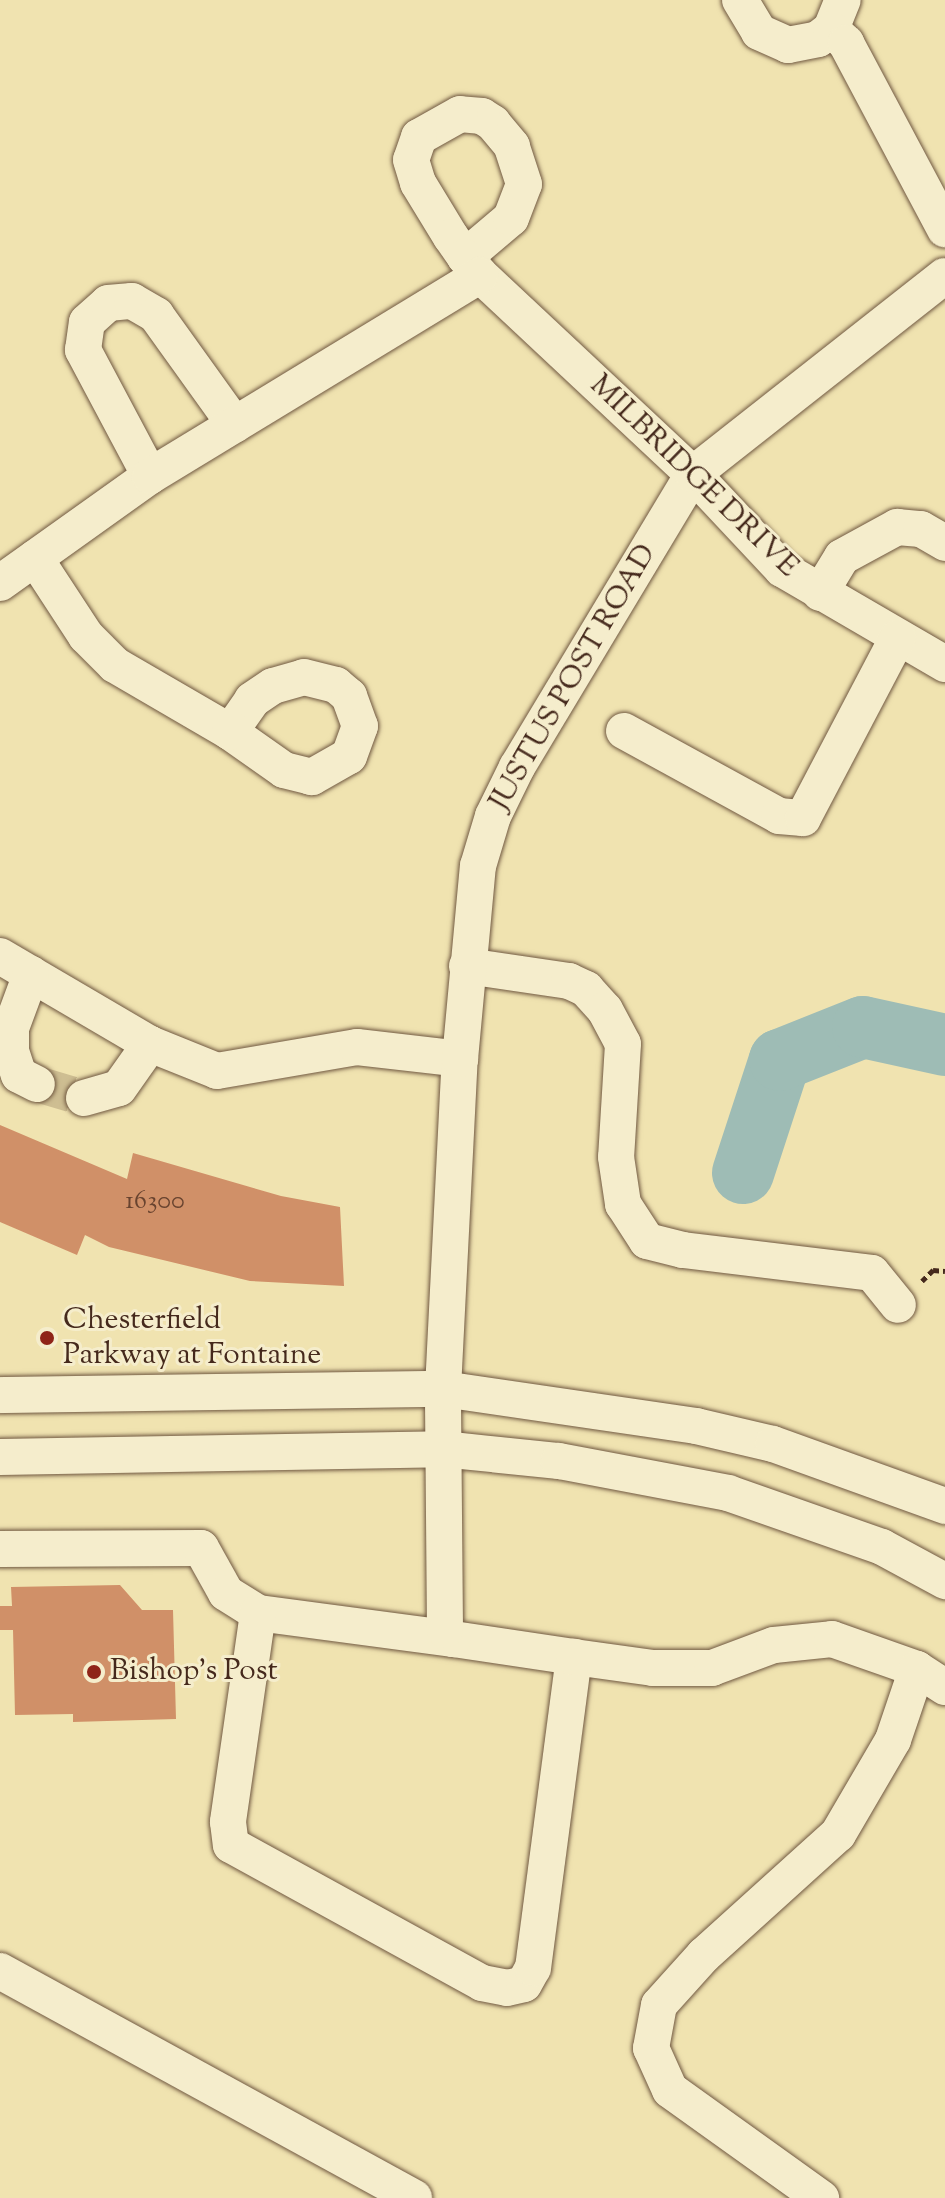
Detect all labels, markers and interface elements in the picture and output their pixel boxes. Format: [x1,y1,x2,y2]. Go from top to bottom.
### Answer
street label: MILBRIDGE DRIVE [581,368,805,586]
street label: JUSTUS POST ROAD [483,538,665,818]
house number: 16300 [125,1186,185,1218]
place label: Chesterfield Parkway at Fontaine [63,1303,321,1374]
marker: Chesterfield Parkway at Fontaine [38,1329,56,1347]
place label: Bishop's Post [110,1654,278,1690]
marker: Bishop's Post [85,1663,103,1681]

